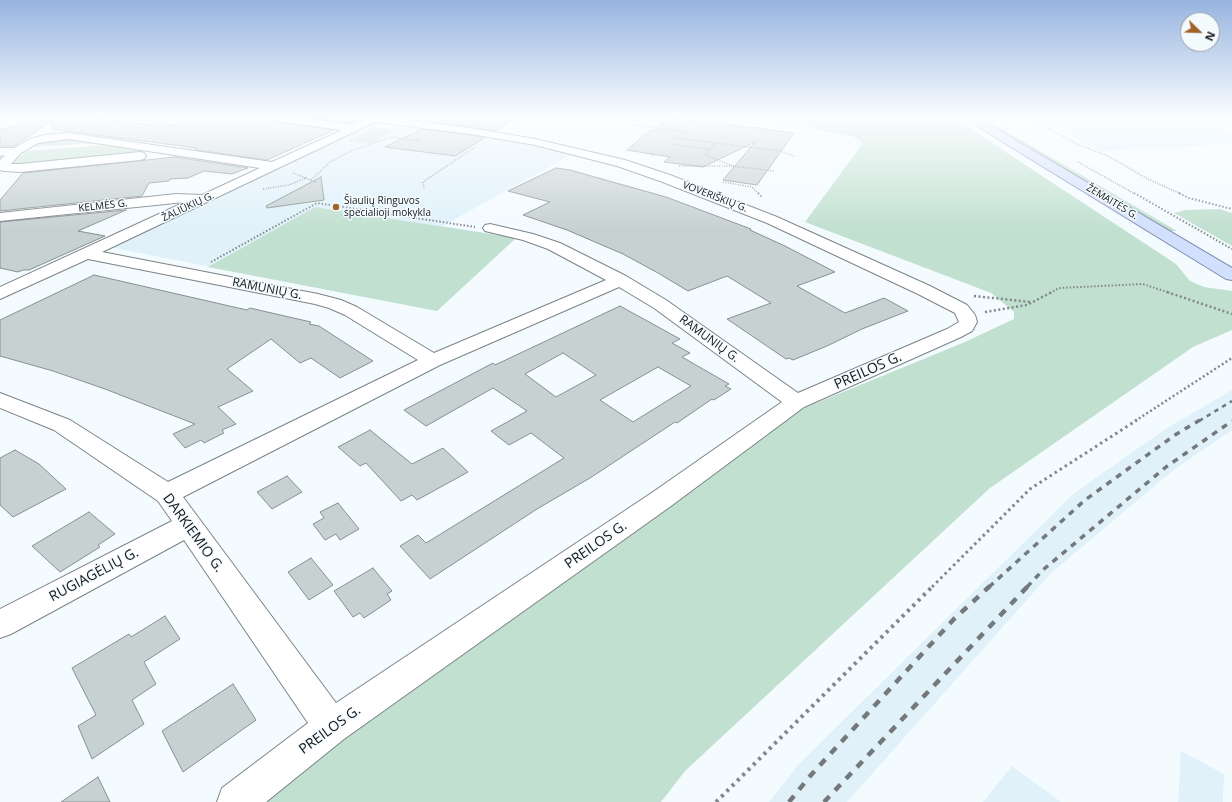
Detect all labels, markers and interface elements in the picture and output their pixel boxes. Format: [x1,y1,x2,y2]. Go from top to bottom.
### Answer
north arrow [1180,12,1220,52]
text: N [1202,29,1219,44]
street label: VOVERIŠKIŲ G. [681,179,749,215]
street label: ŽEMAITĖS G. [1084,182,1140,222]
street label: ŽALIŪKIŲ G. [160,190,216,224]
place label: Šiaulių Ringuvos specialioji mokykla [344,195,431,218]
street label: KELMĖS G. [78,197,128,215]
marker: Šiaulių Ringuvos specialioji mokykla [331,202,341,212]
street label: RAMUNIŲ G. [231,275,303,303]
street label: RAMUNIŲ G. [676,312,742,366]
street label: PREILOS G. [832,349,904,393]
street label: DARKIEMIO G. [159,491,227,575]
street label: PREILOS G. [562,517,630,573]
street label: RUGIAGĖLIŲ G. [46,544,142,606]
street label: PREILOS G. [296,702,364,758]

